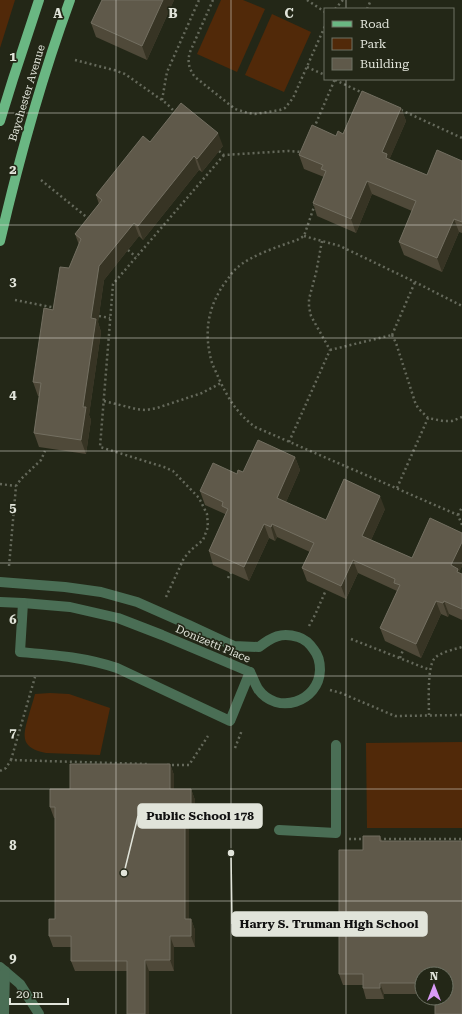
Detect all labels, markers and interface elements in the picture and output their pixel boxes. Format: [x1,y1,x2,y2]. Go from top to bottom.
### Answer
text: A [53,6,63,21]
text: B [168,6,178,21]
text: C [284,6,294,21]
legend [324,8,454,80]
text: Road [360,17,390,31]
text: Park [360,37,387,51]
street label: Baychester Avenue [6,43,48,143]
text: 1 [9,49,17,64]
text: Building [360,57,409,71]
text: 2 [9,162,17,177]
text: 3 [9,274,17,289]
text: 4 [9,387,17,402]
text: 5 [9,500,17,515]
text: 6 [9,612,17,627]
street label: Donizetti Place [174,622,252,666]
text: 7 [9,725,17,740]
callout: Public School 178 [138,804,262,828]
text: Public School 178 [146,809,254,823]
text: 8 [9,838,17,853]
callout: Harry S. Truman High School [232,912,427,936]
text: Harry S. Truman High School [240,917,418,931]
text: 9 [9,950,17,965]
north arrow [414,966,454,1006]
text: N [430,970,439,983]
scale bar [10,980,68,1006]
text: 20 m [16,987,43,1001]

